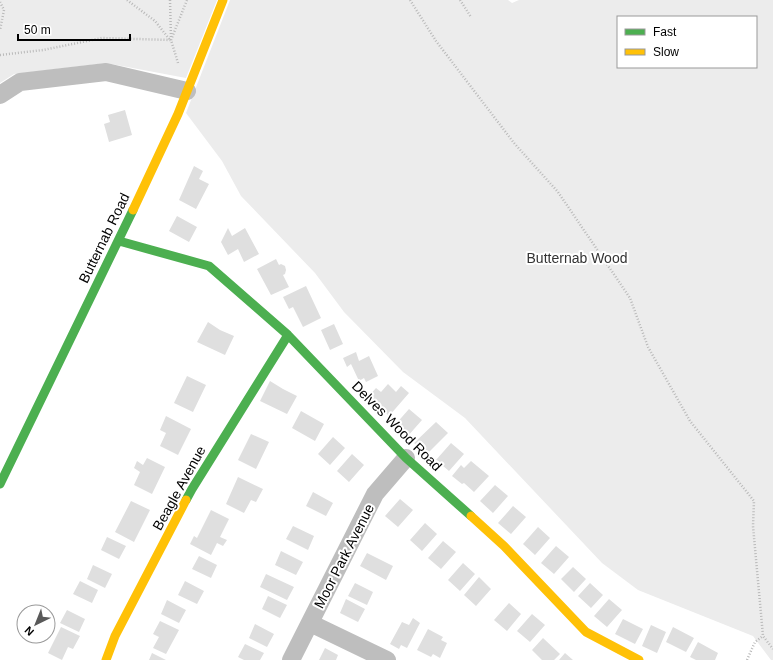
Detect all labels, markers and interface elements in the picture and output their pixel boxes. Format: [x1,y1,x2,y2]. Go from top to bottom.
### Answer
scale bar [18,16,130,42]
legend [617,16,757,68]
text: 50 m [24,23,51,37]
text: Fast [653,25,677,39]
text: Slow [653,45,679,59]
street label: Butternab Road [75,190,133,286]
park label: Butternab Wood [527,250,627,266]
street label: Delves Wood Road [349,378,445,474]
street label: Beagle Avenue [149,443,209,533]
street label: Moor Park Avenue [311,501,377,611]
north arrow [16,604,56,644]
text: N [22,624,36,638]

